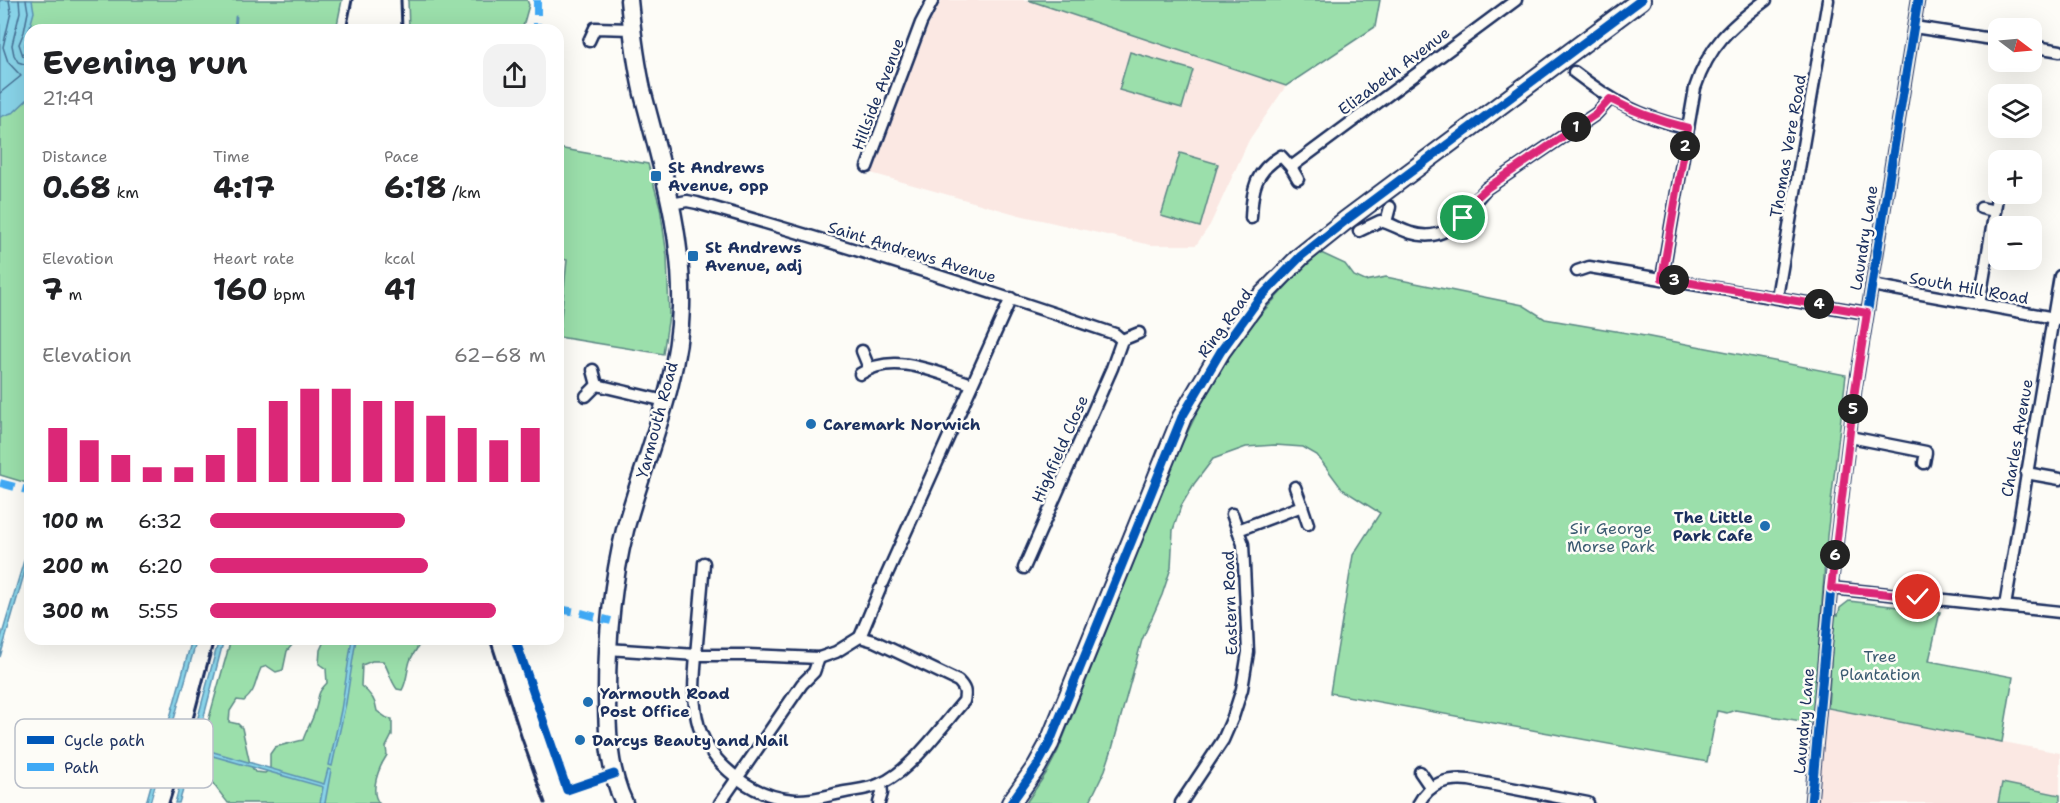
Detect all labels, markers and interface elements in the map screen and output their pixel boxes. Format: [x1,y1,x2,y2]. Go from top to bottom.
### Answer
north arrow [1988,18,2042,72]
map controls [1988,18,2042,270]
street label: Elizabeth Avenue [1334,22,1454,120]
street label: Hillside Avenue [847,35,909,153]
text: Evening run [42,40,248,85]
button: share [483,44,546,107]
street label: Thomas Vere Road [1765,73,1811,219]
button: layers [1988,84,2042,138]
text: 21:49 [42,85,94,111]
pin: 1 [1561,112,1591,142]
text: 1 [1572,116,1580,137]
pin: 2 [1670,131,1700,161]
text: 2 [1679,135,1691,156]
text: Distance [42,146,108,167]
text: Time [213,146,250,167]
text: Pace [384,146,419,167]
button: + [1988,150,2042,204]
place label: St Andrews Avenue, opp [668,157,769,196]
text: 0.68 [42,167,111,208]
text: 4:17 [213,167,275,208]
text: 6:18 [384,167,447,208]
marker: St Andrews Avenue, opp [649,169,663,183]
text: km [111,182,139,203]
text: /km [447,182,481,203]
street label: Laundry Lane [1845,184,1883,292]
pin [1437,192,1488,243]
icon: arrive [1446,201,1479,234]
street label: Saint Andrews Avenue [825,216,999,288]
button: − [1988,216,2042,270]
place label: St Andrews Avenue, adj [705,237,802,276]
text: Elevation [42,248,114,269]
text: Heart rate [213,248,295,269]
text: kcal [384,248,415,269]
marker: St Andrews Avenue, adj [686,249,700,263]
pin: 3 [1659,265,1689,295]
street label: South Hill Road [1908,267,2030,309]
text: 7 [42,269,63,310]
text: 160 [213,269,268,310]
text: 41 [384,269,417,310]
text: 3 [1668,269,1680,290]
text: m [63,284,82,305]
text: bpm [268,284,305,305]
street label: Ring Road [1193,284,1257,362]
pin: 4 [1804,289,1834,319]
text: 4 [1813,293,1825,314]
text: Elevation [42,342,132,368]
text: 62–68 m [454,342,546,368]
street label: Yarmouth Road [631,360,683,480]
street label: Charles Avenue [1996,377,2038,499]
street label: Highfield Close [1027,392,1093,506]
pin: 5 [1838,394,1868,424]
text: 5 [1848,398,1858,419]
place label: Caremark Norwich [823,414,981,435]
marker: Caremark Norwich [804,417,818,431]
place label: The Little Park Cafe [1673,507,1753,546]
text: 100 m [42,508,104,534]
text: 6:32 [138,508,182,534]
park label: Sir George Morse Park [1567,518,1655,557]
marker: The Little Park Cafe [1758,519,1772,533]
pin: 6 [1820,540,1850,570]
text: 6 [1829,544,1841,565]
street label: Eastern Road [1218,550,1242,656]
text: 200 m [42,553,109,579]
text: 6:20 [138,553,183,579]
pin [1892,571,1943,622]
icon: check [1901,580,1934,613]
text: 300 m [42,598,109,624]
text: 5:55 [138,598,178,624]
park label: Tree Plantation [1840,646,1920,685]
street label: Laundry Lane [1789,667,1819,775]
place label: Yarmouth Road Post Office [600,683,730,722]
marker: Yarmouth Road Post Office [581,695,595,709]
legend [15,719,213,788]
text: Cycle path [64,730,145,751]
place label: Darcys Beauty and Nail [592,730,789,751]
marker: Darcys Beauty and Nail [573,733,587,747]
text: Path [64,757,99,778]

